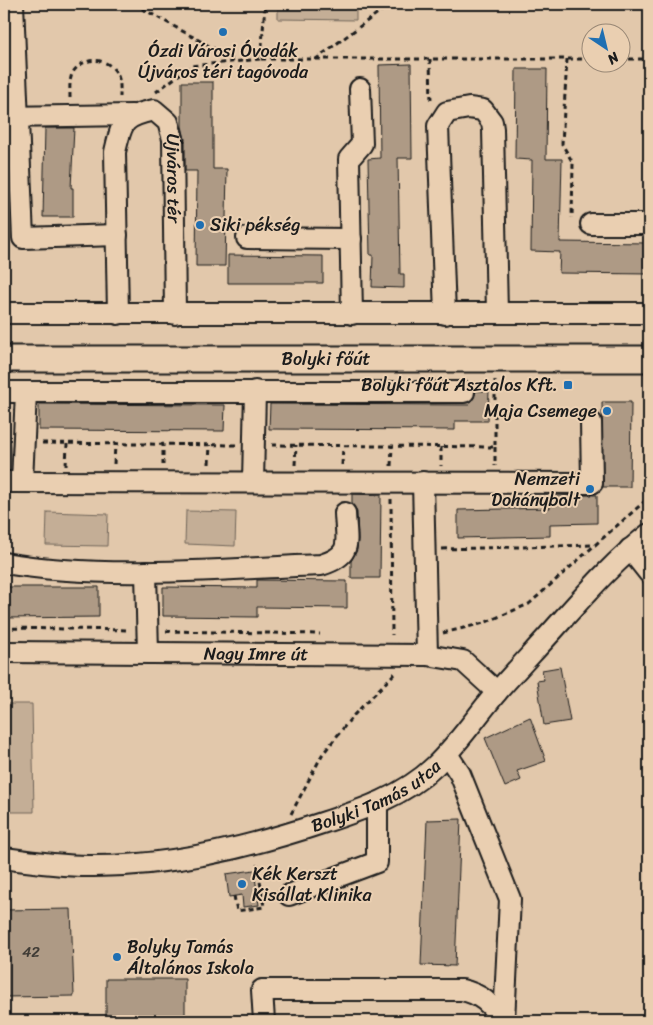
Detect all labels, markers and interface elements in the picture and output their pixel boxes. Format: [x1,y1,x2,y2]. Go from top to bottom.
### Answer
north arrow [580,22,630,72]
marker: Ózdi Városi Óvodák Újváros téri tagóvoda [217,26,229,38]
place label: Ózdi Városi Óvodák Újváros téri tagóvoda [138,35,309,88]
text: N [602,45,625,71]
street label: Újváros tér [157,134,190,225]
place label: Siki pékség [210,209,300,241]
marker: Siki pékség [194,219,206,231]
street label: Bolyki főút [282,343,371,375]
place label: Bolyki főút Asztalos Kft. [361,369,558,401]
marker: Bolyki főút Asztalos Kft. [562,379,574,391]
place label: Maja Csemege [484,395,597,427]
marker: Maja Csemege [601,405,613,417]
place label: Nemzeti Dohánybolt [491,463,581,516]
marker: Nemzeti Dohánybolt [584,483,596,495]
street label: Nagy Imre út [204,637,308,670]
street label: Bolyki Tamás utca [307,751,450,842]
place label: Kék Kerszt Kisállat Klinika [252,858,372,911]
marker: Kék Kerszt Kisállat Klinika [236,878,248,890]
place label: Bolyky Tamás Általános Iskola [126,931,254,984]
house number: 42 [22,939,40,965]
marker: Bolyky Tamás Általános Iskola [111,951,123,963]

